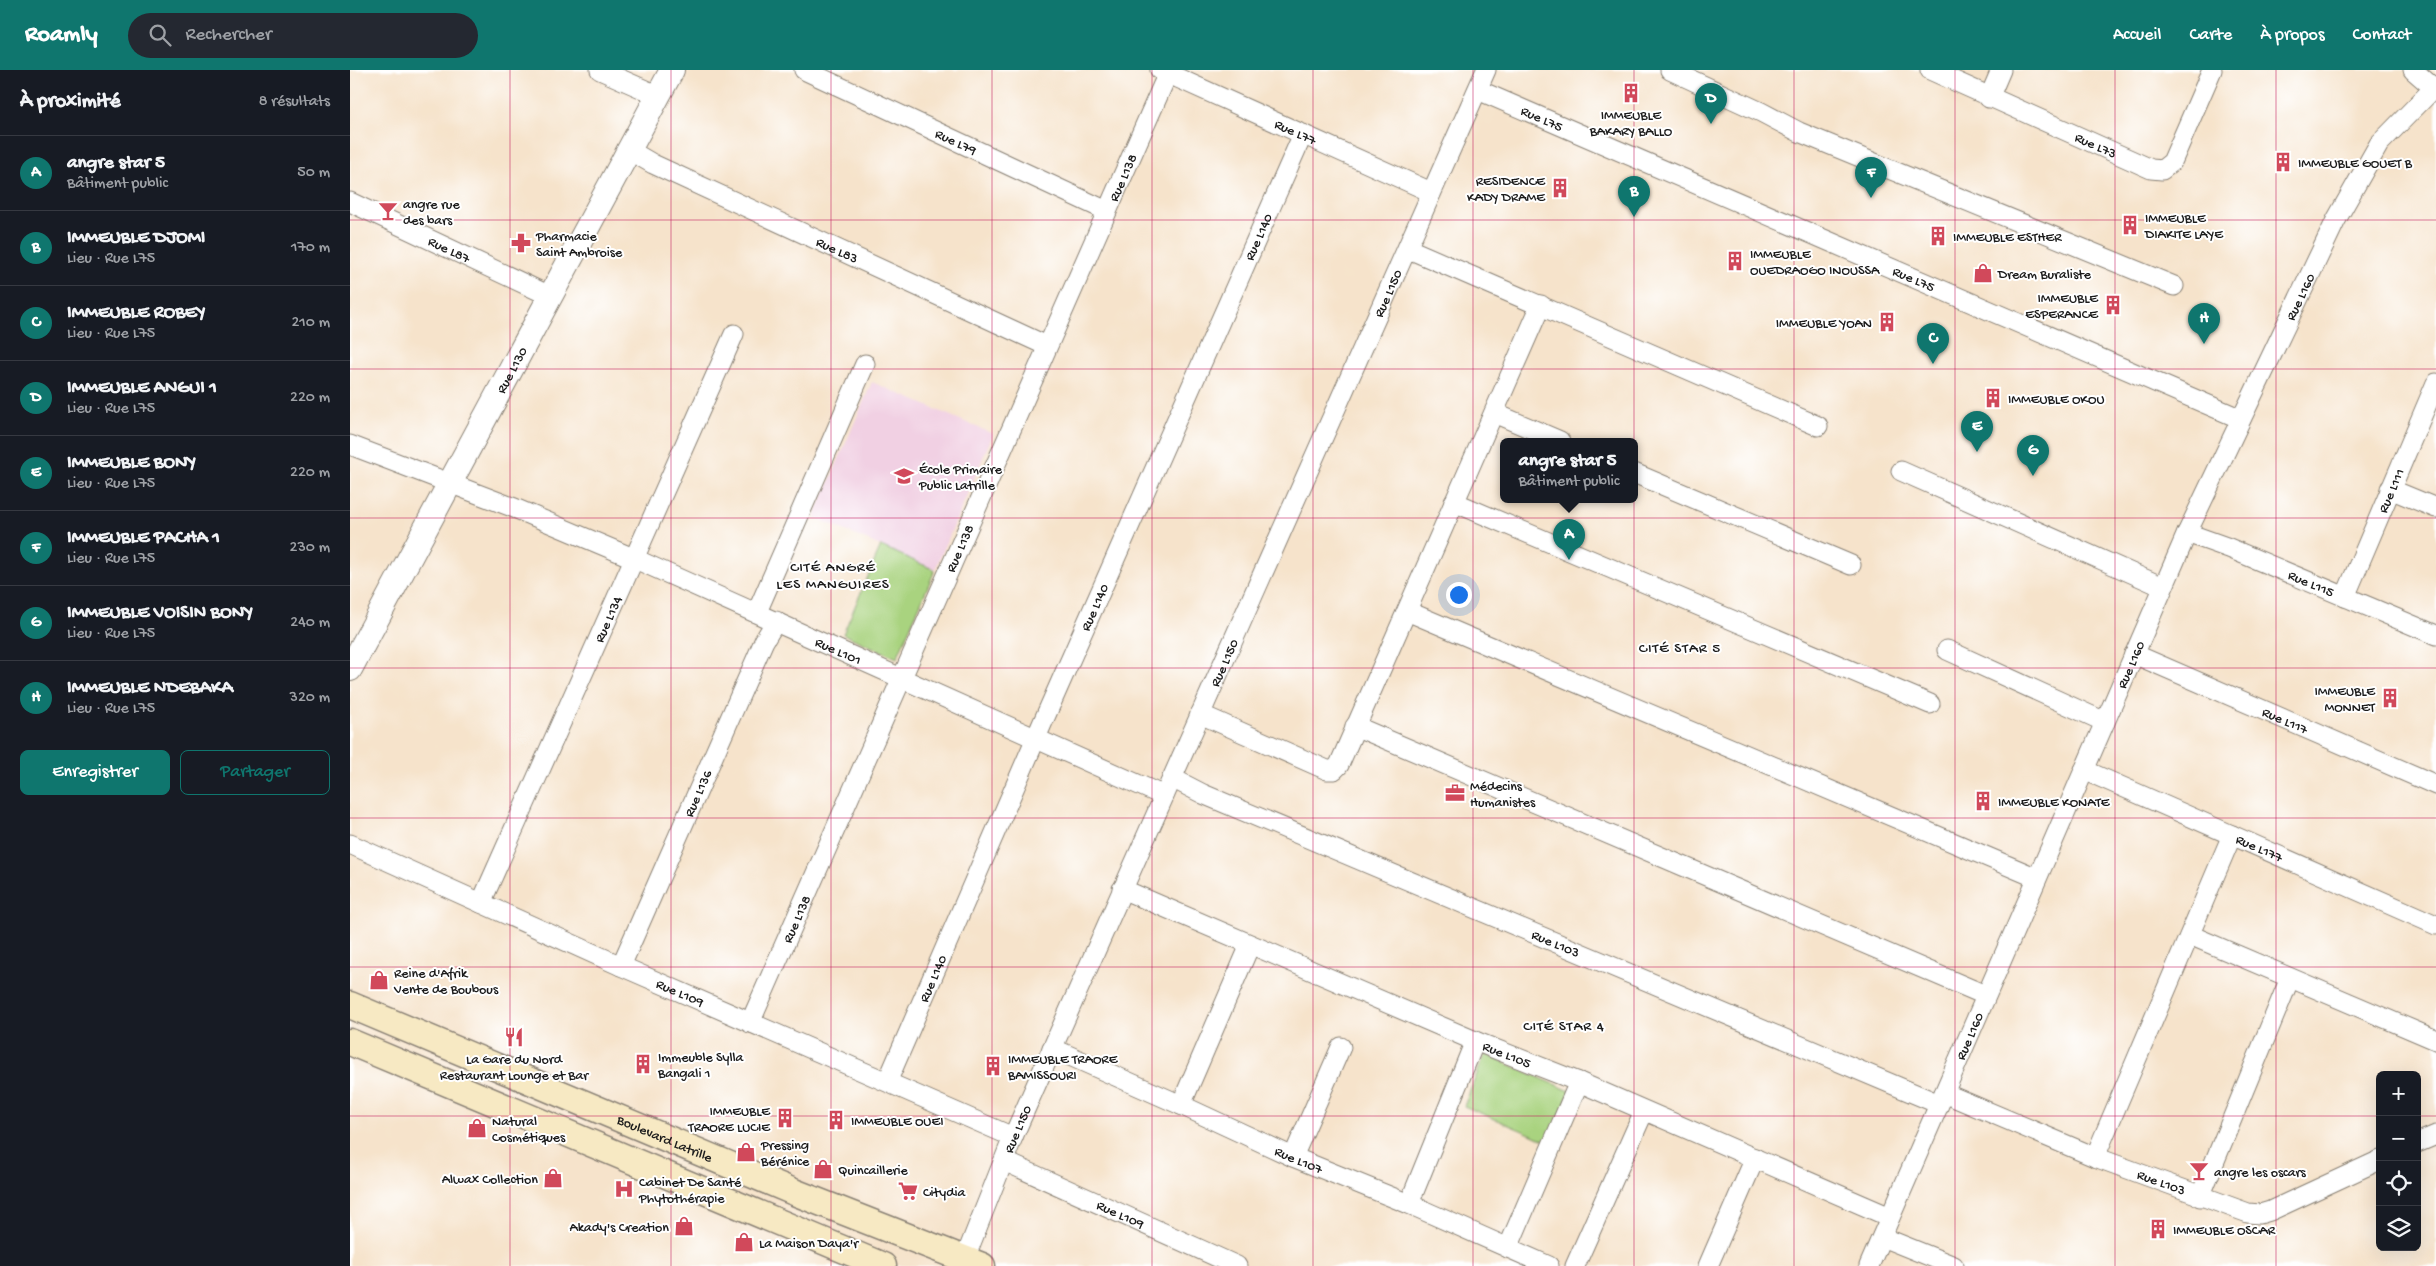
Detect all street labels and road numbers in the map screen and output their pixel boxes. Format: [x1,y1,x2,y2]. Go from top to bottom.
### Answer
street label: Rue L75 [1518,103,1565,137]
street label: Rue L77 [1271,117,1319,151]
street label: Rue L79 [932,126,979,160]
street label: Rue L73 [2071,130,2119,163]
street label: Rue L138 [1107,152,1142,205]
street label: Rue L140 [1242,211,1278,264]
street label: Rue L87 [425,234,473,269]
street label: Rue L83 [813,234,860,269]
street label: Rue L75 [1889,264,1937,297]
street label: Rue L150 [1371,267,1408,321]
street label: Rue L160 [2283,271,2320,324]
street label: Rue L130 [494,344,533,397]
street label: Rue L111 [2376,466,2410,516]
street label: Rue L138 [943,522,979,575]
street label: Rue L115 [2285,568,2336,602]
street label: Rue L140 [1078,582,1114,634]
street label: Rue L134 [592,594,628,646]
street label: Rue L101 [812,635,863,670]
street label: Rue L150 [1208,637,1244,690]
street label: Rue L160 [2115,639,2150,692]
street label: Rue L117 [2259,705,2311,740]
street label: Rue L136 [682,767,718,820]
street label: Rue L177 [2232,832,2286,868]
street label: Rue L138 [780,893,816,946]
street label: Rue L103 [1529,927,1582,963]
street label: Rue L140 [917,953,952,1005]
street label: Rue L109 [653,976,706,1012]
street label: Rue L160 [1953,1010,1989,1063]
street label: Rue L105 [1480,1039,1533,1073]
street label: Rue L150 [1002,1103,1037,1156]
street label: Boulevard Latrille [613,1112,715,1168]
street label: Rue L107 [1271,1144,1325,1179]
street label: Rue L103 [2134,1167,2187,1200]
street label: Rue L109 [1093,1198,1146,1234]

